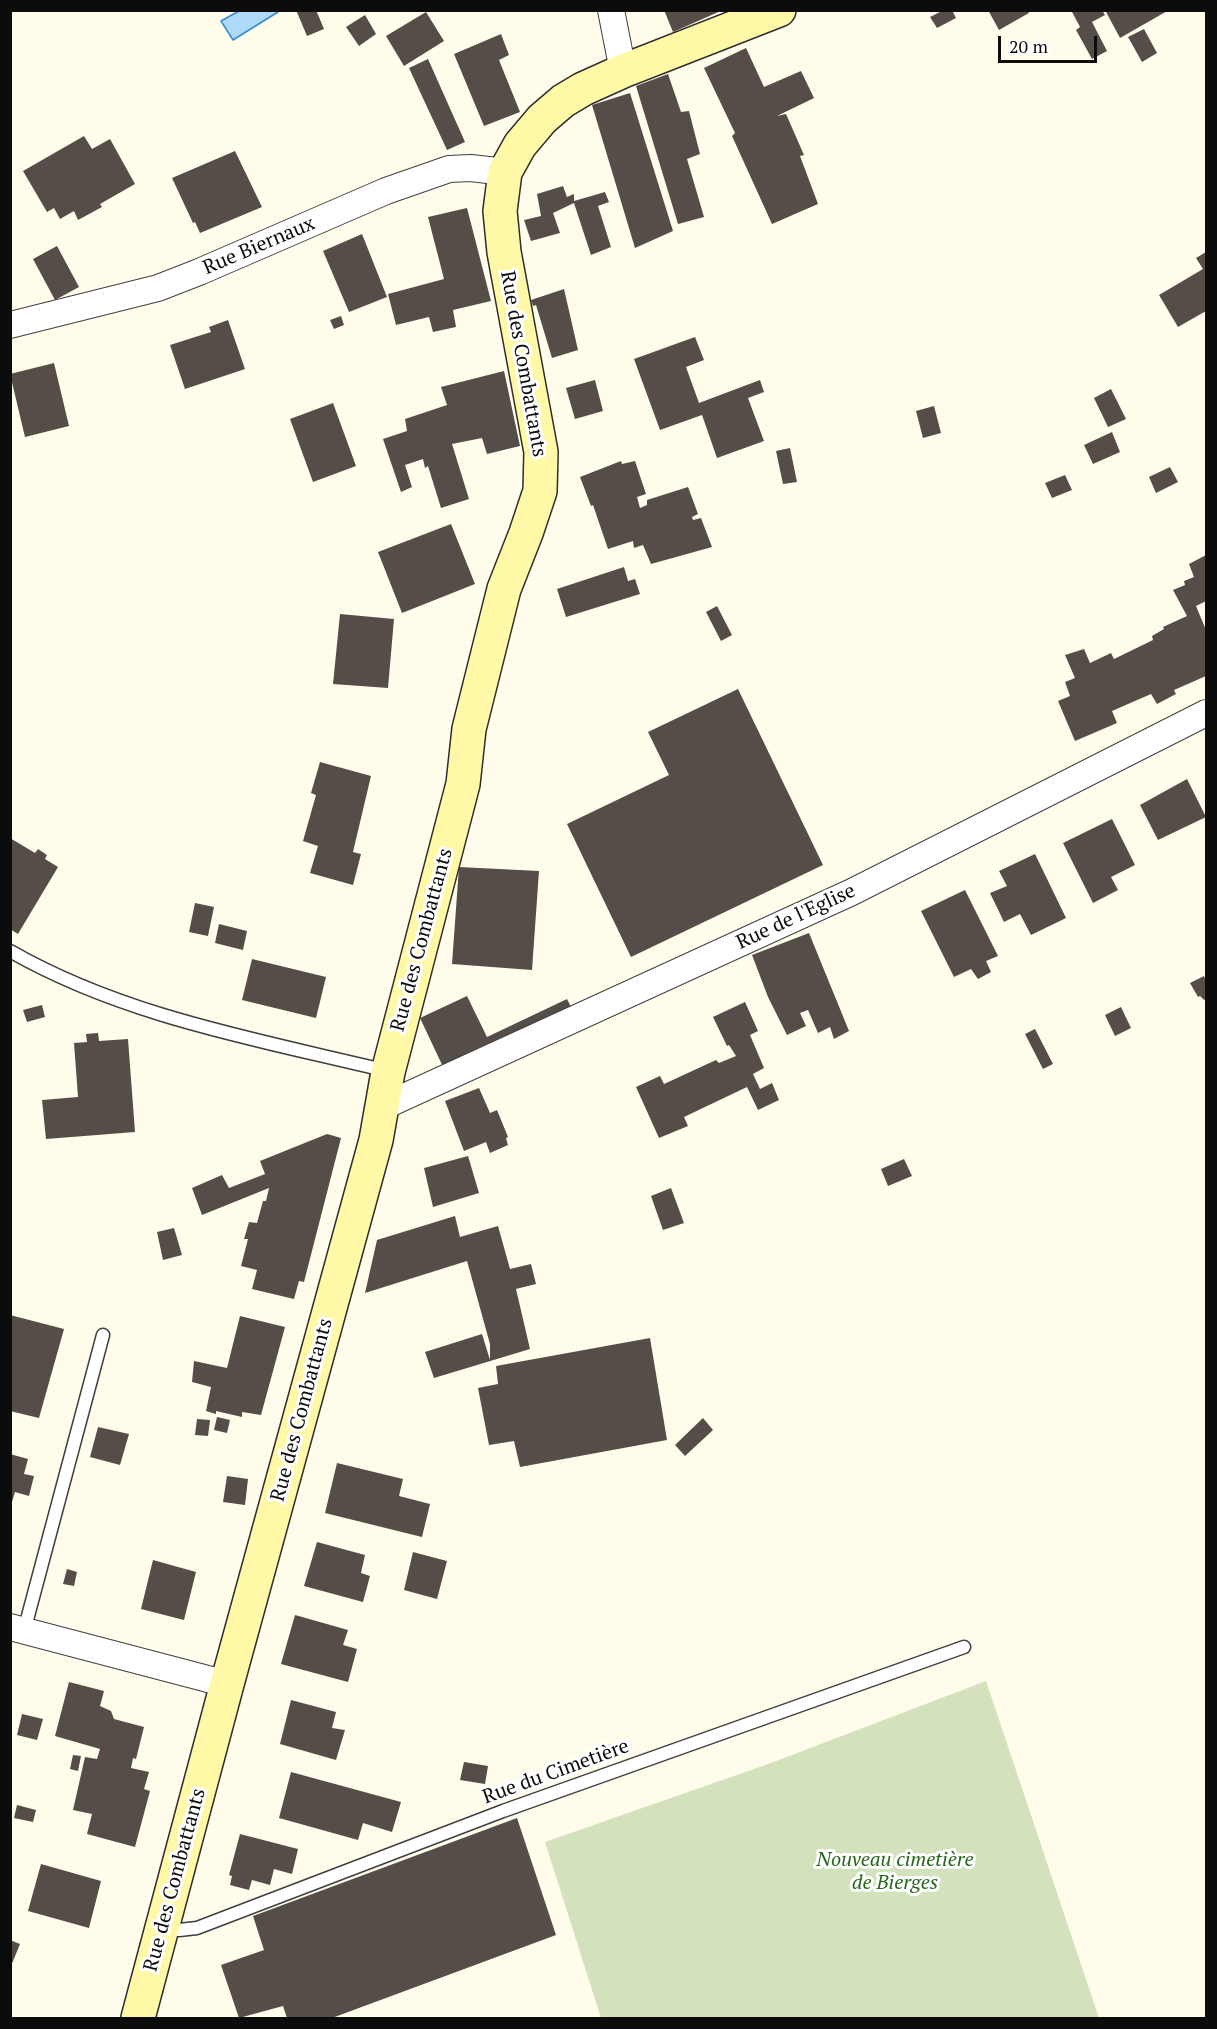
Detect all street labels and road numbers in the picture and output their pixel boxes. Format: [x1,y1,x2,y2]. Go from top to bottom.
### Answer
street label: Rue Biernaux [200,212,318,280]
street label: Rue des Combattants [495,269,551,459]
street label: Rue des Combattants [386,846,458,1034]
street label: Rue de l'Eglise [733,879,859,955]
street label: Rue des Combattants [266,1316,338,1504]
street label: Rue du Cimetière [480,1734,632,1810]
street label: Rue des Combattants [139,1786,211,1974]

